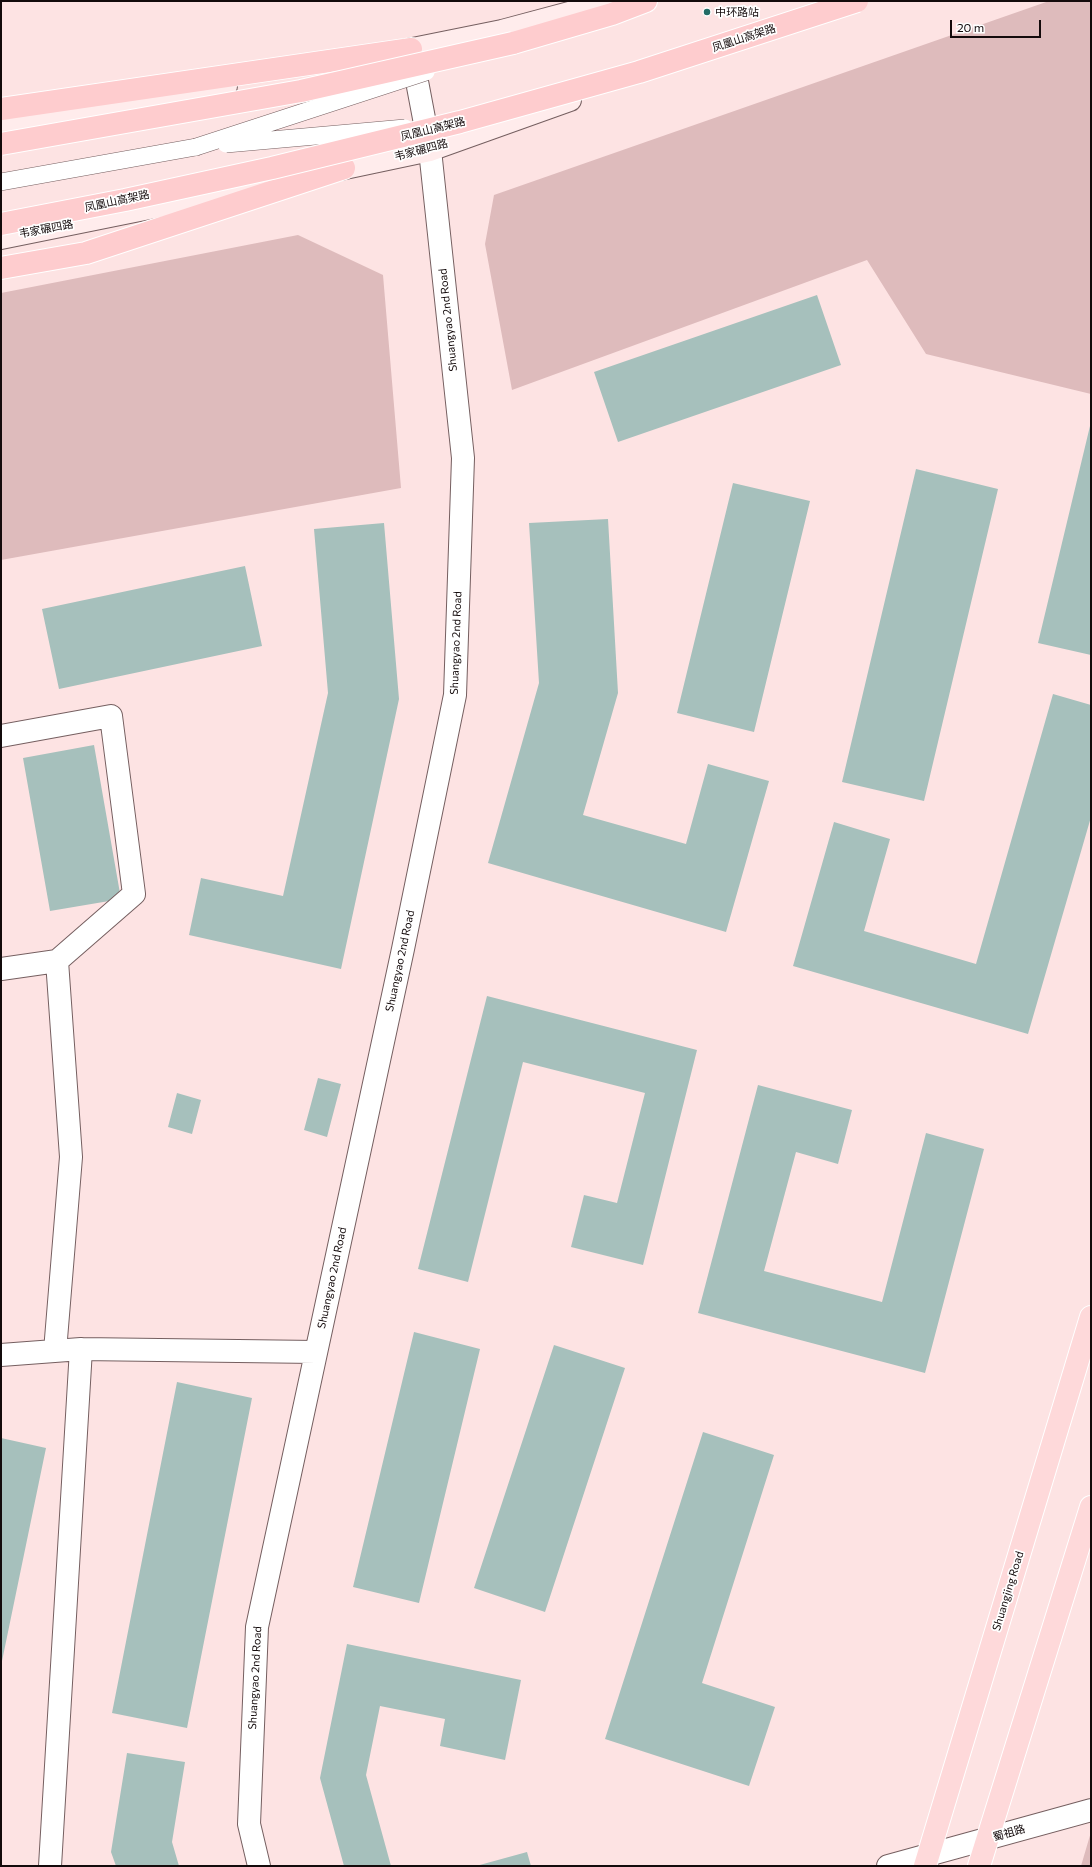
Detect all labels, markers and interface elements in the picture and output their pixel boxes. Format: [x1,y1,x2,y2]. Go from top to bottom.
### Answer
place label: 中环路站 [715,5,759,19]
marker: 中环路站 [702,7,712,17]
scale bar [952,12,1043,38]
text: 20 m [957,20,984,34]
street label: 凤凰山高架路 [711,22,777,54]
street label: 凤凰山高架路 [399,115,467,143]
street label: 韦家碾四路 [393,137,449,163]
street label: 凤凰山高架路 [83,188,151,214]
street label: 韦家碾四路 [18,217,74,241]
street label: Shuangyao 2nd Road [436,268,460,372]
street label: Shuangyao 2nd Road [448,591,464,695]
street label: Shuangyao 2nd Road [383,909,417,1013]
street label: Shuangyao 2nd Road [315,1226,349,1330]
street label: Shuangjing Road [990,1550,1026,1632]
street label: Shuangyao 2nd Road [246,1626,264,1730]
street label: 蜀祖路 [991,1822,1027,1844]

